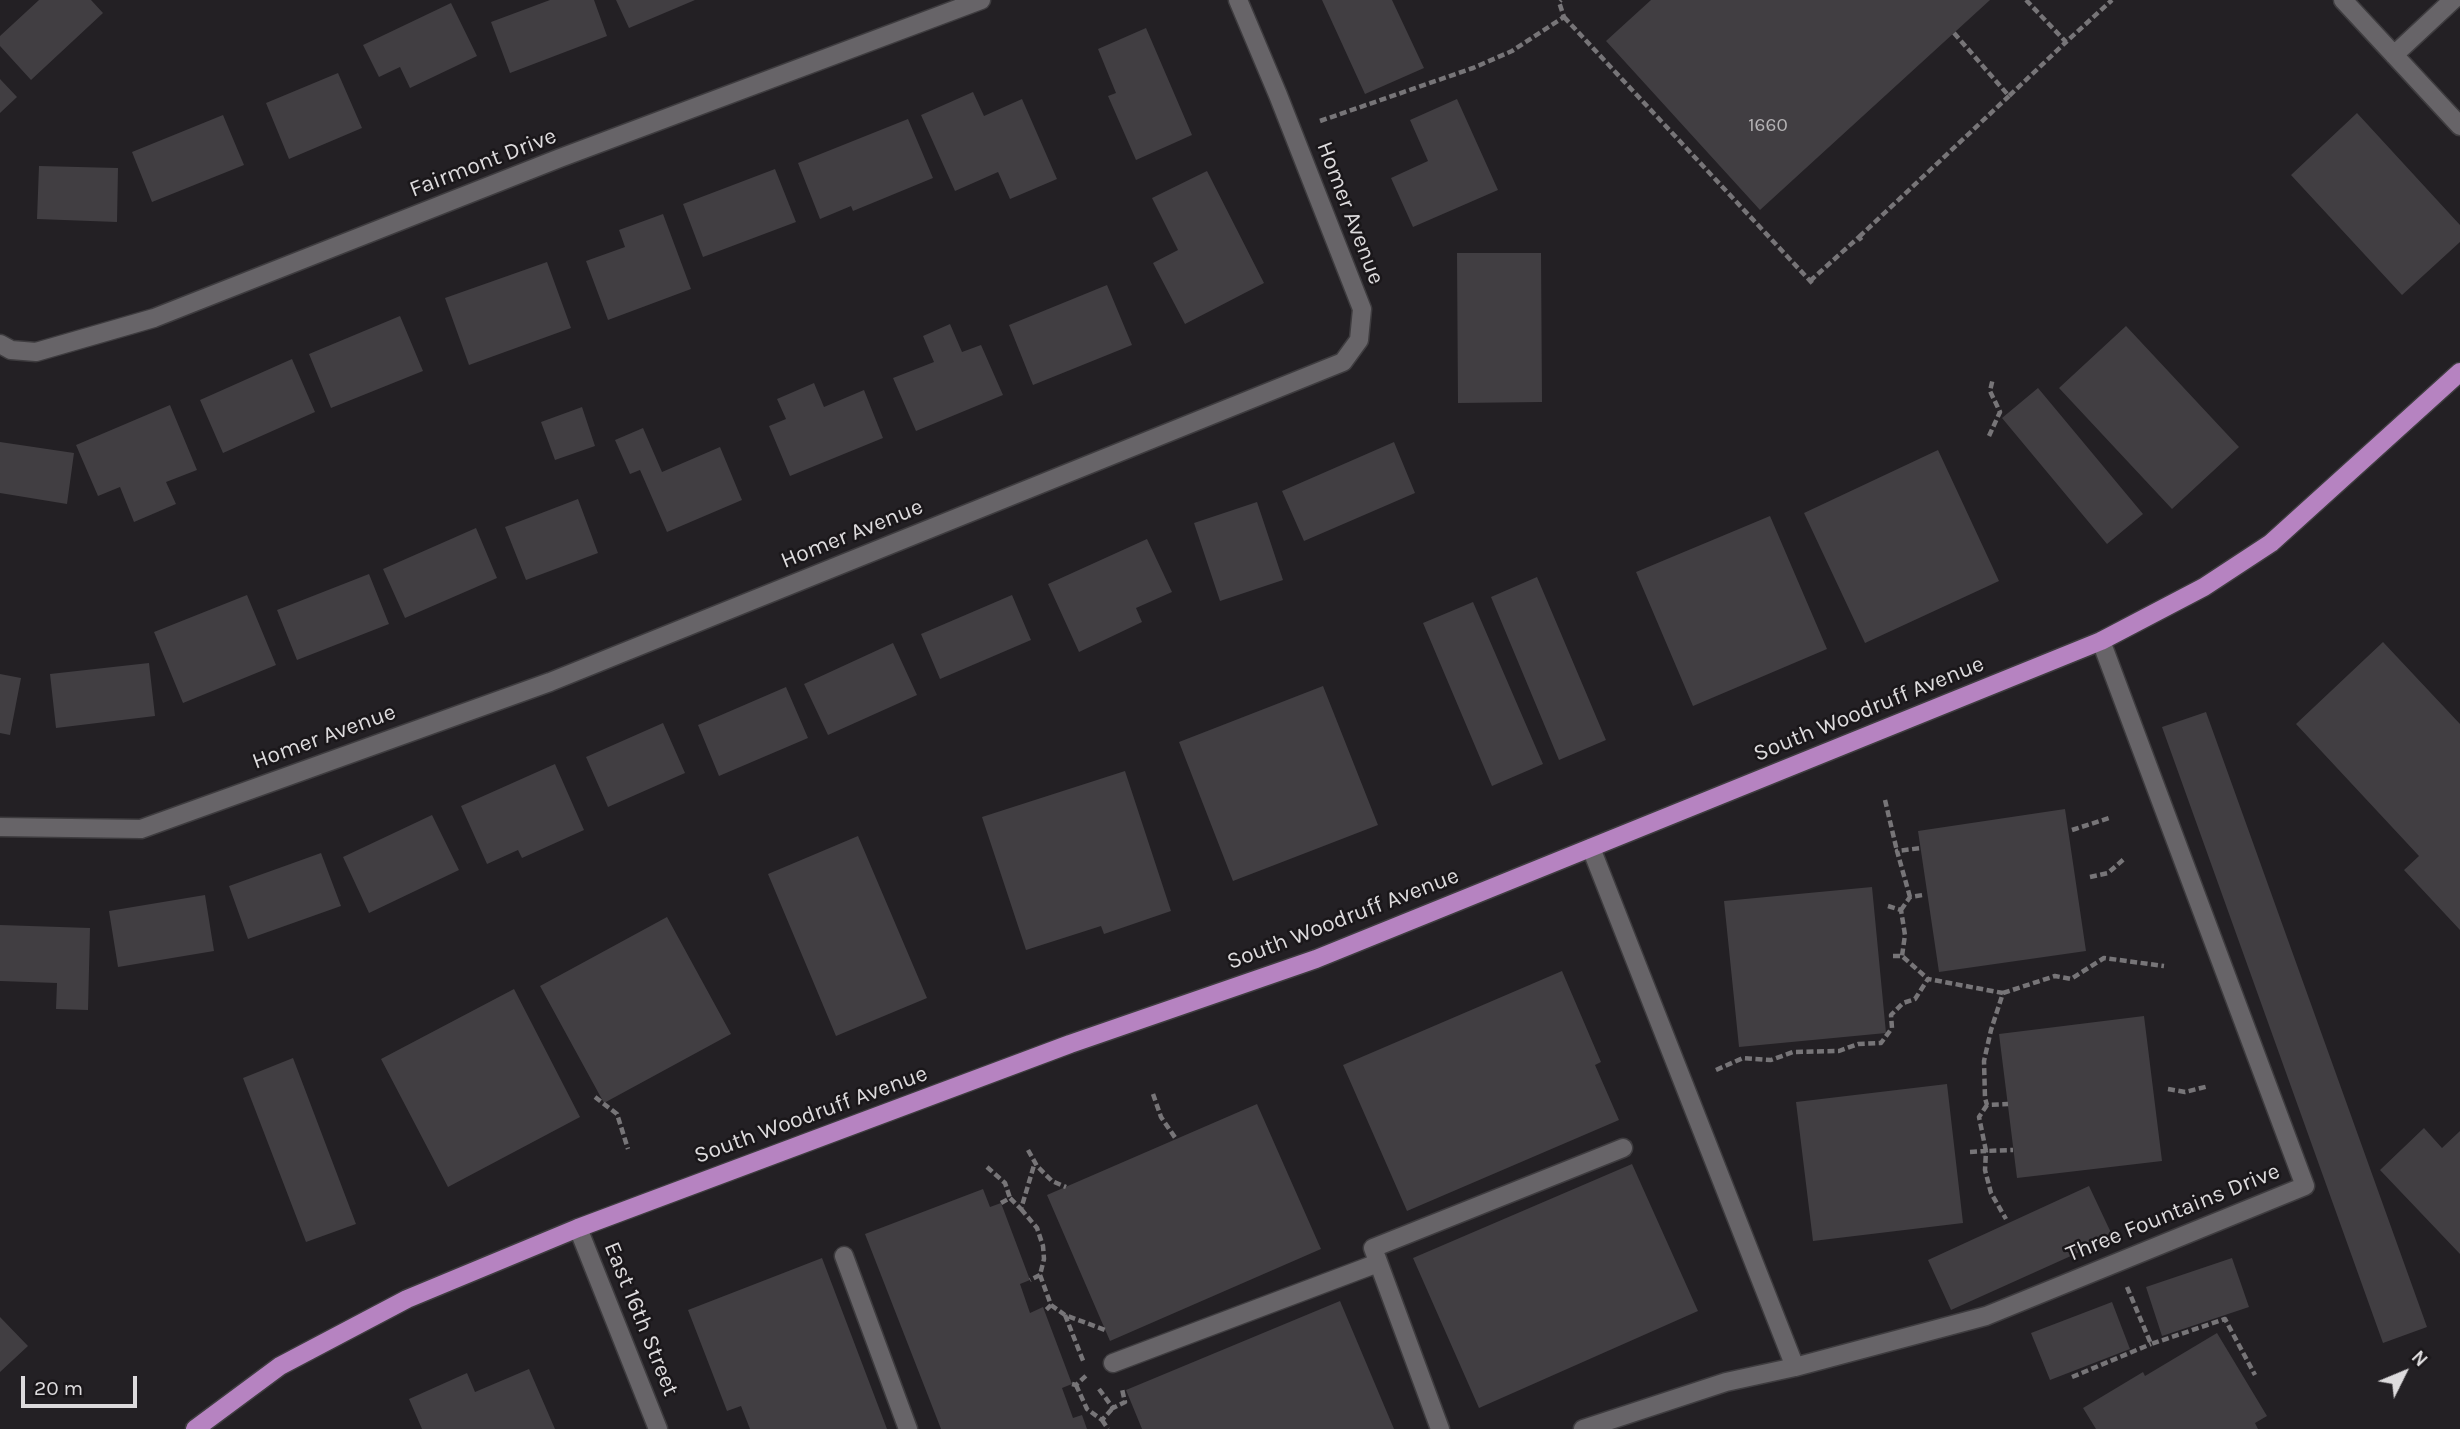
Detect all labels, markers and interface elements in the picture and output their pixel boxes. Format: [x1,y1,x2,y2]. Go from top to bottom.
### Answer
house number: 1660 [1748,115,1788,137]
street label: Fairmont Drive [406,122,560,204]
street label: Homer Avenue [1310,138,1390,288]
street label: Homer Avenue [777,493,927,575]
street label: South Woodruff Avenue [1750,650,1988,768]
street label: Homer Avenue [248,698,400,776]
street label: South Woodruff Avenue [1223,862,1463,976]
street label: South Woodruff Avenue [691,1060,931,1170]
street label: Three Fountains Drive [2062,1158,2284,1268]
street label: East 16th Street [598,1238,684,1400]
north arrow [2369,1338,2439,1408]
text: N [2407,1346,2432,1371]
scale bar [24,1362,140,1406]
text: 20 m [34,1376,83,1400]

